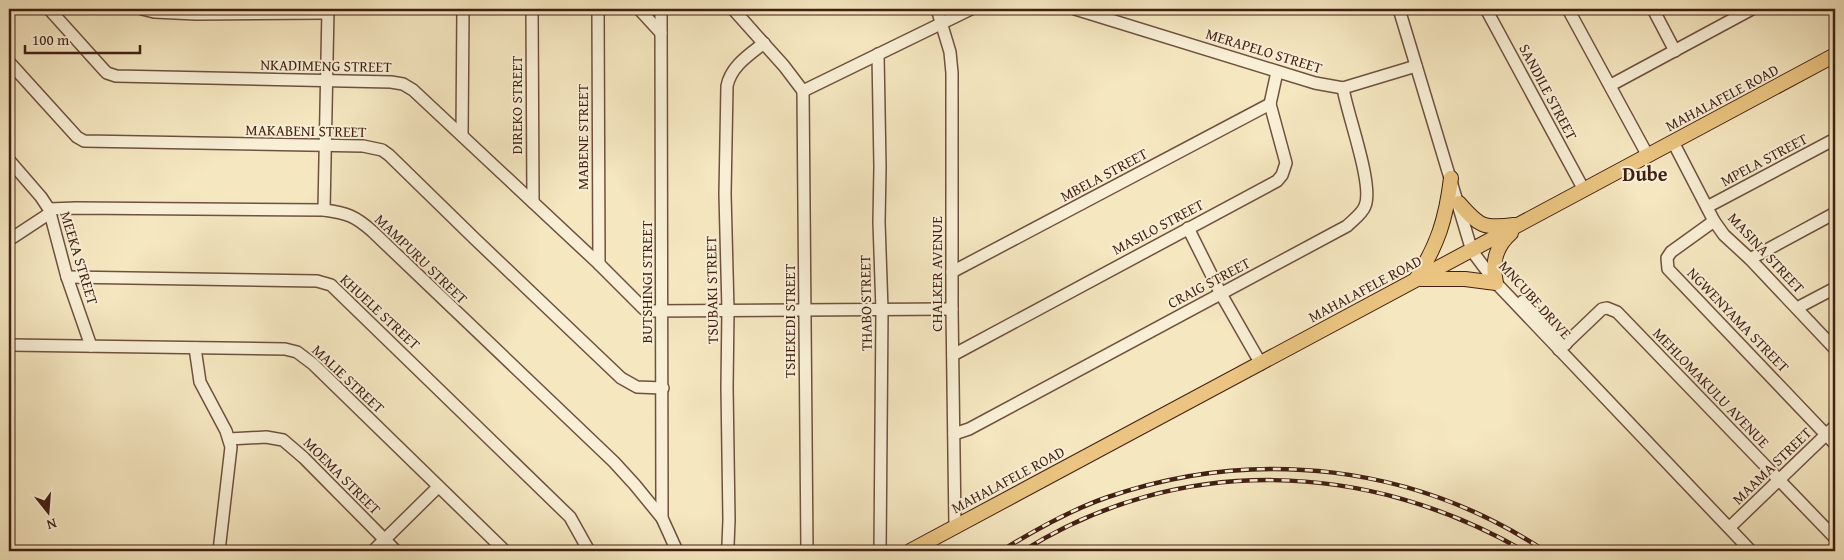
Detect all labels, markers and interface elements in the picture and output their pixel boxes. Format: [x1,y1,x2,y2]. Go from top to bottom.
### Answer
scale bar [25,22,140,54]
street label: MERAPELO STREET [1203,23,1326,78]
text: 100 m [32,29,70,50]
street label: SANDILE STREET [1514,40,1583,144]
street label: NKADIMENG STREET [260,54,392,77]
street label: DIREKO STREET [506,55,527,154]
street label: MAHALAFELE ROAD [1661,59,1782,136]
street label: MABENE STREET [572,83,593,190]
street label: MAKABENI STREET [245,119,367,142]
street label: MPELA STREET [1717,128,1811,191]
street label: MBELA STREET [1056,142,1152,206]
district label: Dube [1622,159,1668,188]
street label: MASILO STREET [1108,193,1208,260]
street label: MASINA STREET [1723,208,1810,298]
street label: MEEKA STREET [55,209,104,308]
street label: MAMPURU STREET [370,209,473,309]
street label: CHALKER AVENUE [926,216,947,332]
street label: BUTSHINGI STREET [636,220,657,344]
street label: TSUBAKI STREET [700,235,723,344]
street label: MAHALAFELE ROAD [1304,250,1425,327]
street label: CRAIG STREET [1164,252,1254,313]
street label: THABO STREET [854,254,877,351]
street label: MNCUBE DRIVE [1494,256,1577,344]
street label: TSHEKEDI STREET [779,263,800,378]
street label: NGWENYAMA STREET [1683,263,1794,377]
street label: KHUELE STREET [336,269,425,355]
street label: MEHLOMAKULU AVENUE [1648,323,1775,453]
street label: MALIE STREET [307,340,390,418]
street label: MAAMA STREET [1727,422,1816,509]
street label: MOEMA STREET [299,432,386,519]
street label: MAHALAFELE ROAD [947,441,1068,518]
north arrow [22,488,72,538]
text: N [44,514,59,536]

